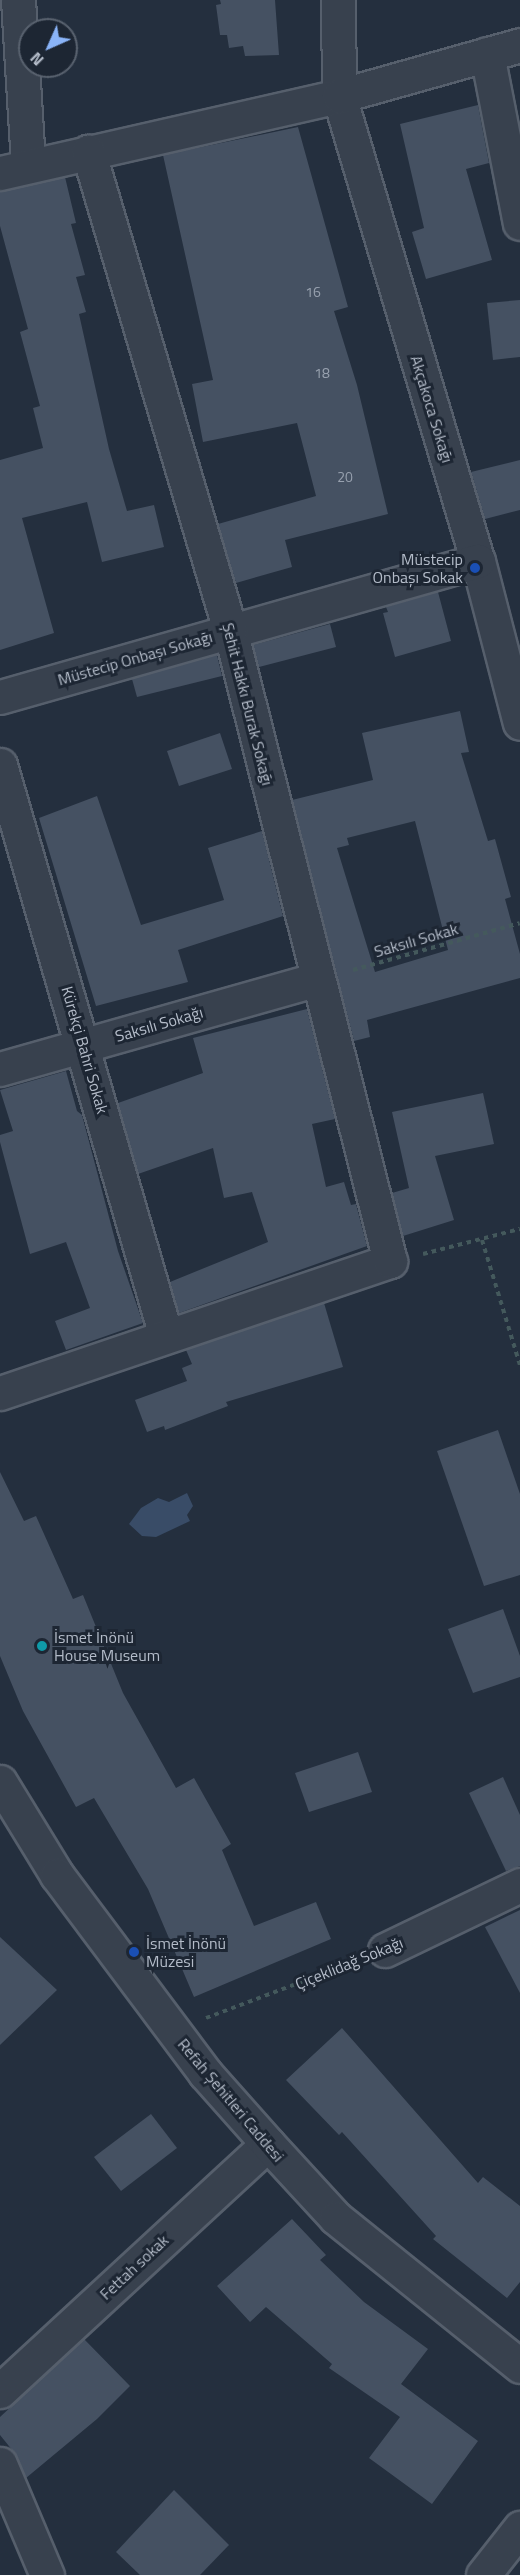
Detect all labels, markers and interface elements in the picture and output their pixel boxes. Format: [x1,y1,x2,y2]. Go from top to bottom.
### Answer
north arrow [18,18,78,78]
text: N [24,47,49,72]
house number: 16 [305,284,321,300]
street label: Akçakoca Sokağı [407,353,457,465]
house number: 18 [314,365,330,381]
house number: 20 [337,469,353,485]
place label: Müstecip Onbaşı Sokak [373,549,463,587]
marker: Müstecip Onbaşı Sokak [468,561,482,575]
street label: Şehit Hakkı Burak Sokağı [219,621,277,787]
street label: Müstecip Onbaşı Sokağı [55,627,215,689]
street label: Saksılı Sokak [372,919,460,961]
street label: Kürekçi Bahri Sokak [58,984,112,1116]
street label: Saksılı Sokağı [113,1002,205,1046]
place label: İsmet İnönü House Museum [54,1627,160,1665]
marker: İsmet İnönü House Museum [35,1639,49,1653]
place label: İsmet İnönü Müzesi [146,1933,226,1971]
street label: Çiçeklidağ Sokağı [292,1933,406,1993]
marker: İsmet İnönü Müzesi [127,1945,141,1959]
street label: Refah Şehitleri Caddesi [174,2035,288,2165]
street label: Fettah sokak [96,2230,172,2304]

